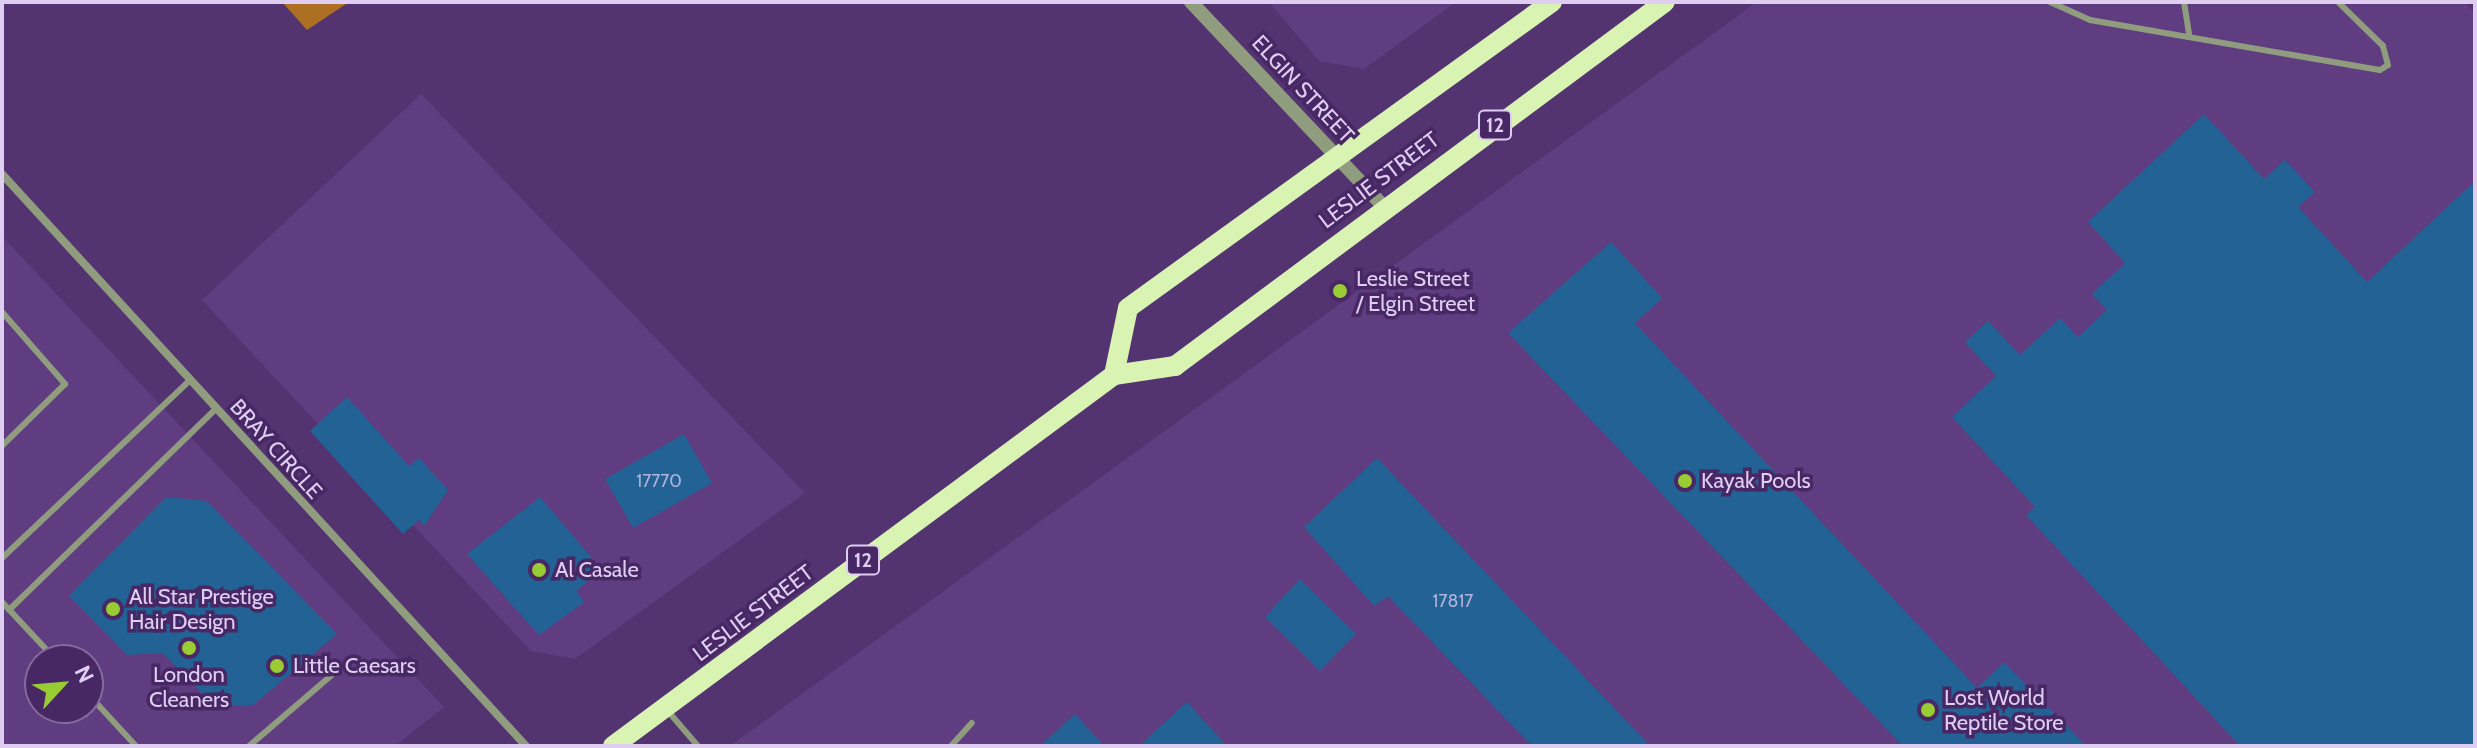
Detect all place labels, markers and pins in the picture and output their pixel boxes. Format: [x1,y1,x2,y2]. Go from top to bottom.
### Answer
place label: Leslie Street / Elgin Street [1356,265,1475,316]
marker: Leslie Street / Elgin Street [1331,282,1349,300]
place label: Kayak Pools [1701,468,1811,494]
marker: Kayak Pools [1676,472,1694,490]
place label: Al Casale [555,557,639,583]
marker: Al Casale [530,561,548,579]
place label: All Star Prestige Hair Design [129,583,274,634]
marker: All Star Prestige Hair Design [104,600,122,618]
marker: London Cleaners [180,639,198,657]
place label: Little Caesars [293,653,416,679]
marker: Little Caesars [268,657,286,675]
place label: London Cleaners [149,661,229,712]
place label: Lost World Reptile Store [1944,684,2063,736]
marker: Lost World Reptile Store [1919,701,1937,719]

